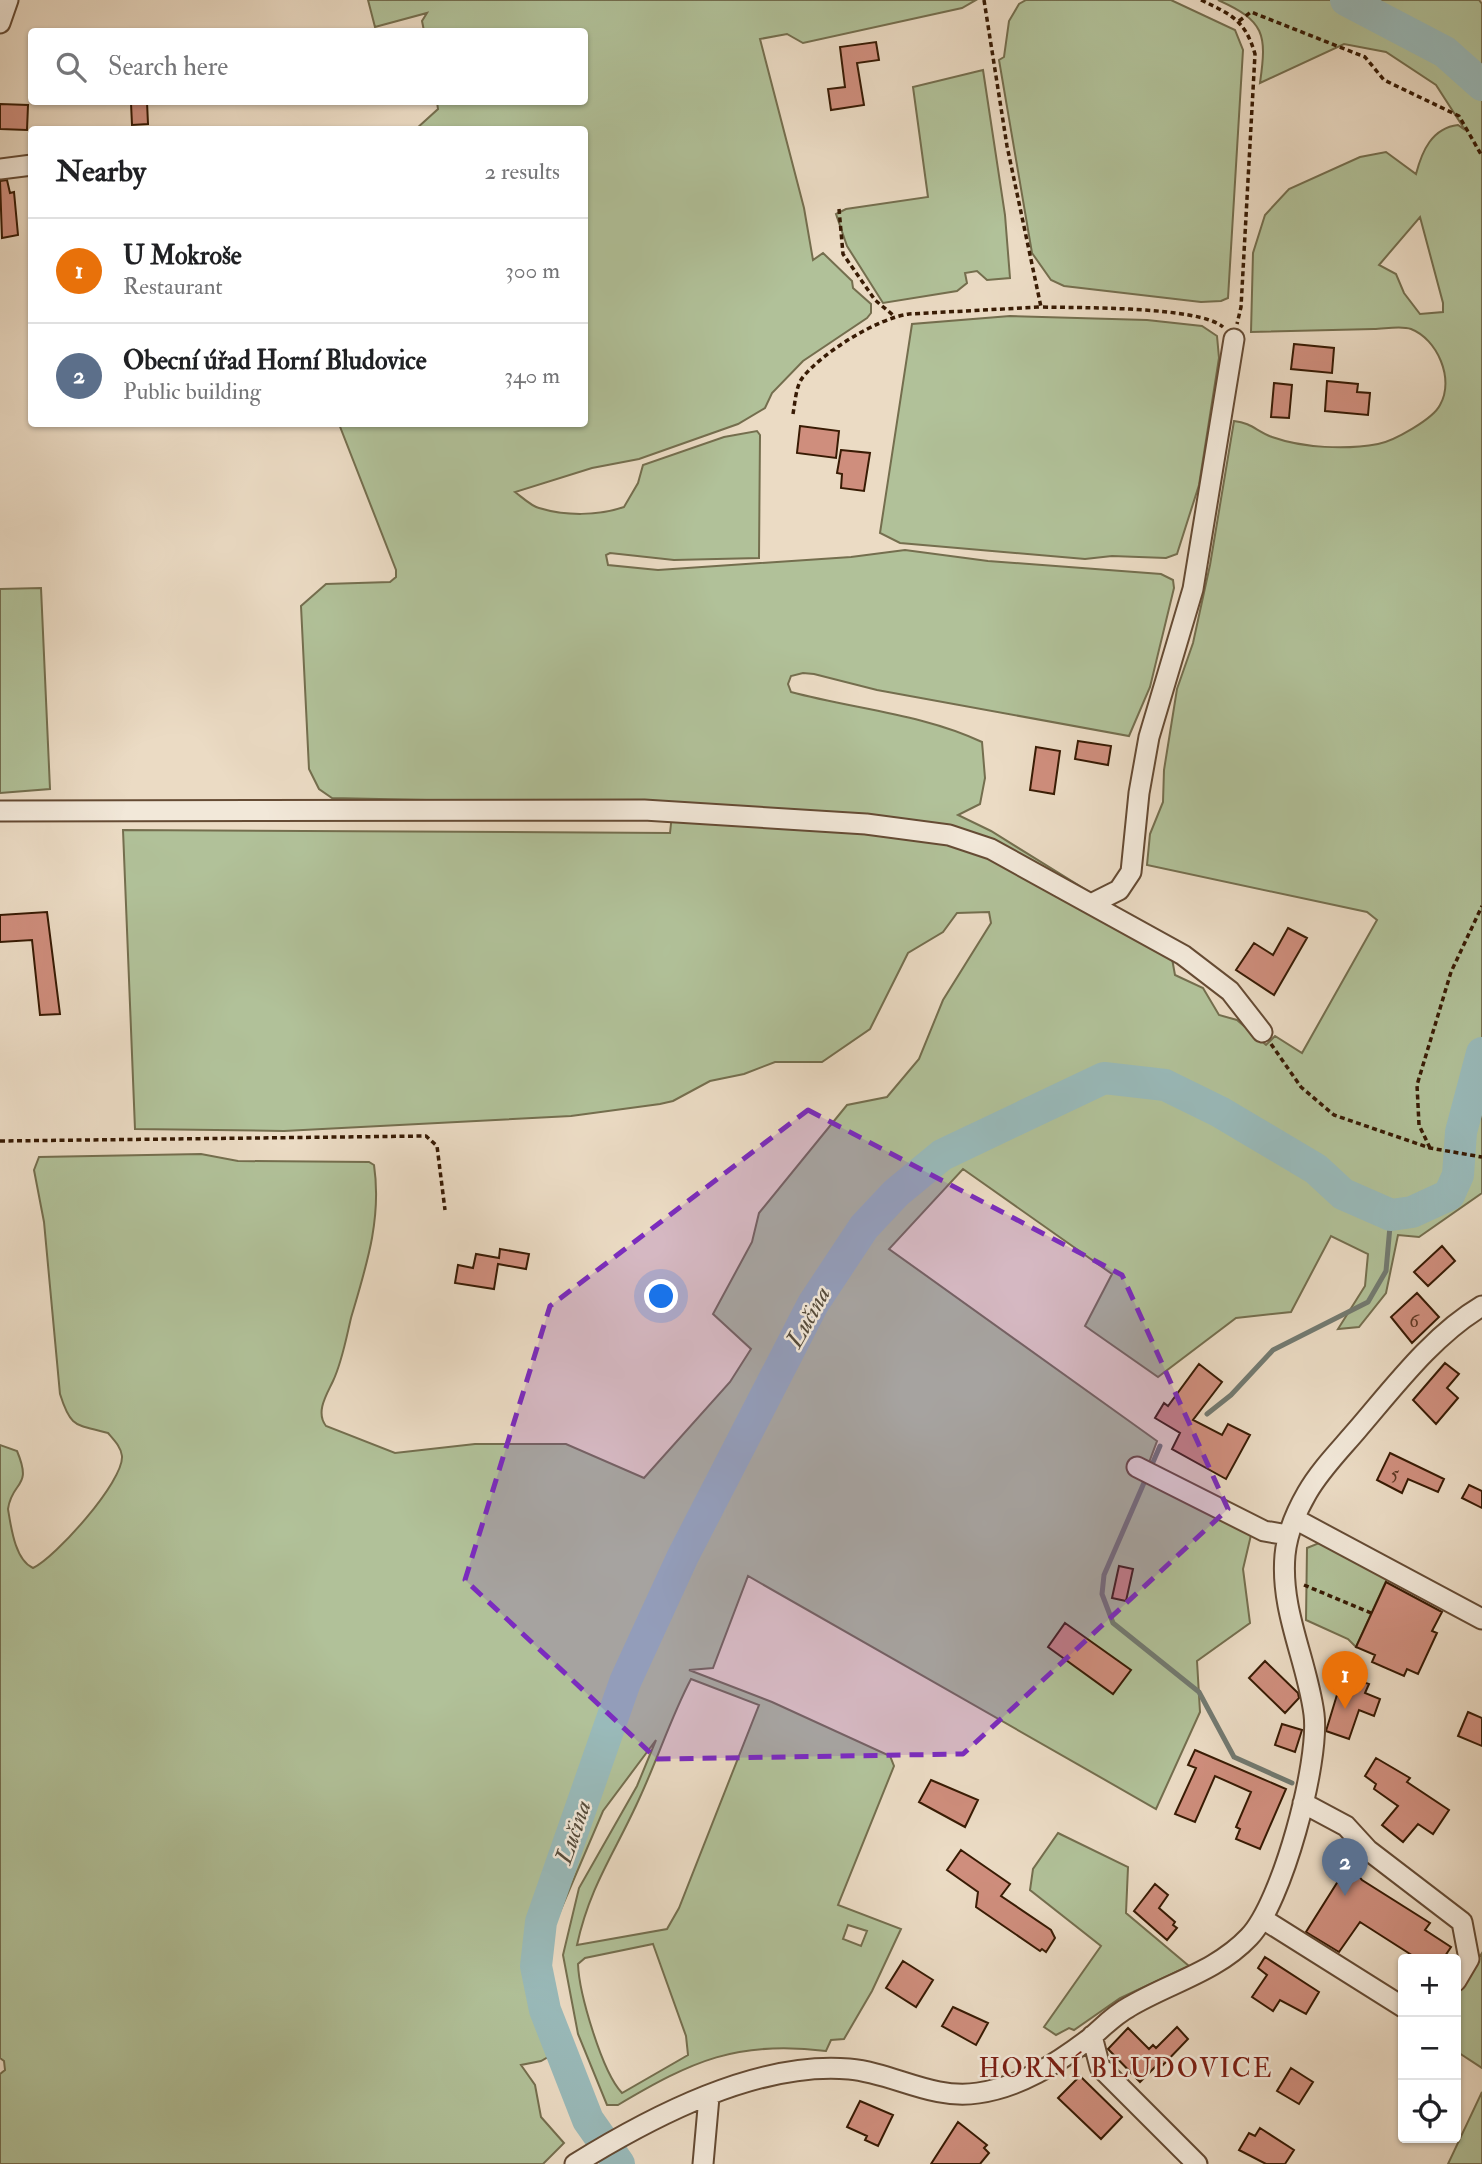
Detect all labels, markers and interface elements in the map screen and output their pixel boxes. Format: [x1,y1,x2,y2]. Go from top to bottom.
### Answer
search box [28,28,588,105]
icon: search [52,48,90,86]
text: Search here [108,51,228,83]
text: Nearby [56,153,146,190]
text: 2 results [485,157,560,186]
text: U Mokroše [123,240,242,272]
text: 1 [75,256,83,285]
text: 300 m [505,256,560,285]
text: Restaurant [123,272,223,301]
text: Obecní úřad Horní Bludovice [123,345,427,377]
text: 2 [73,361,85,390]
text: 340 m [504,361,560,390]
text: Public building [123,377,261,406]
your location [644,1279,678,1313]
water label: Lučina [779,1281,838,1354]
house number: 6 [1409,1309,1420,1333]
house number: 5 [1391,1462,1400,1486]
pin: 1 [1322,1651,1368,1709]
water label: Lučina [548,1796,599,1869]
pin: 2 [1322,1838,1368,1896]
map controls [1398,1954,1461,2143]
button: + [1398,1954,1461,2017]
button: − [1398,2017,1461,2080]
district label: HORNÍ BLUDOVICE [978,2051,1274,2085]
button: locate [1398,2080,1461,2143]

